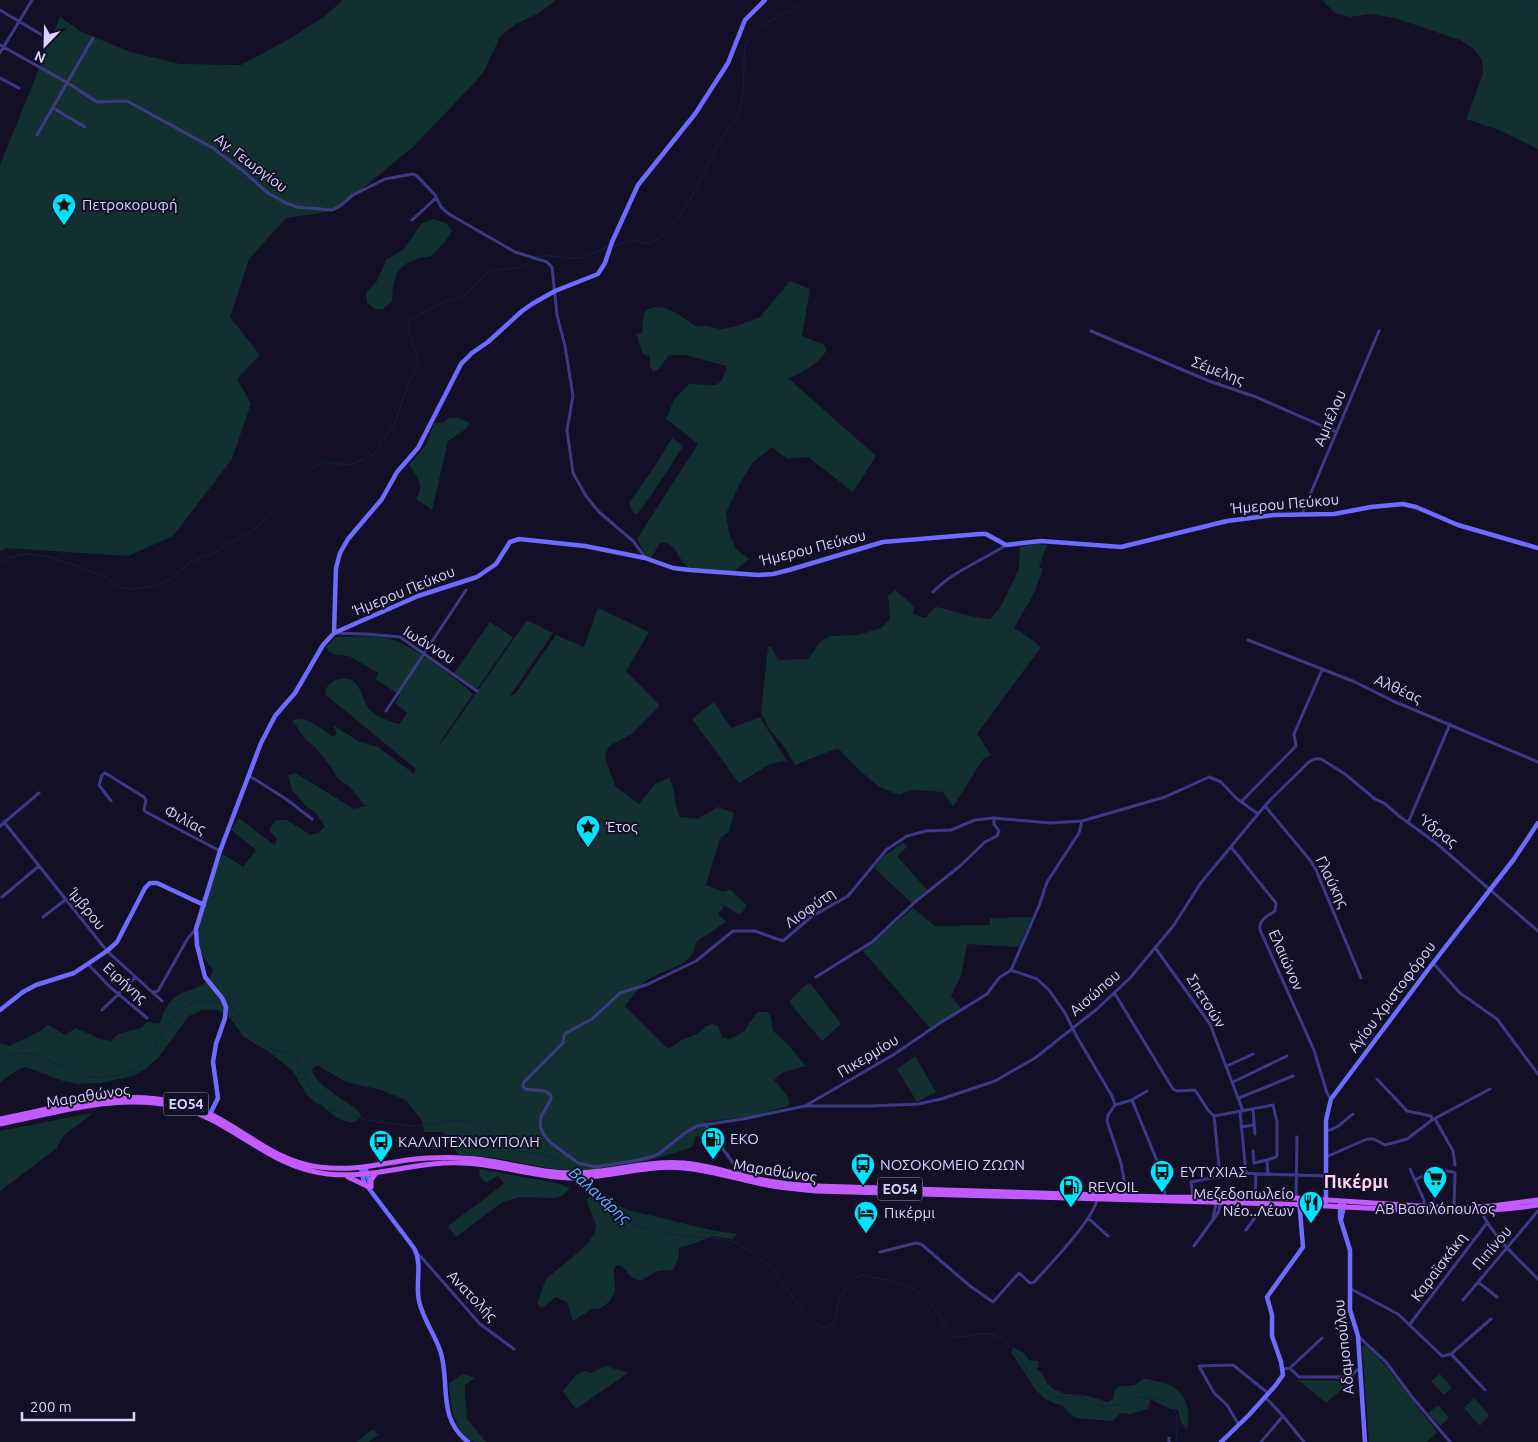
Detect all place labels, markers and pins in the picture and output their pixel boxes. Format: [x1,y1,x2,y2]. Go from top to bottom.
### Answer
place icon: Πετροκορυφή [51,192,77,226]
place label: Πετροκορυφή [82,196,178,213]
place icon: Έτος [575,814,601,848]
place label: Έτος [605,818,638,835]
fuel station icon: EKO [700,1126,726,1160]
bus stop icon: ΚΑΛΛΙΤΕΧΝΟΥΠΟΛΗ [368,1129,394,1163]
place label: EKO [730,1130,759,1147]
place label: ΚΑΛΛΙΤΕΧΝΟΥΠΟΛΗ [398,1133,540,1150]
bus stop icon: ΝΟΣΟΚΟΜΕΙΟ ΖΩΩΝ [850,1152,876,1186]
place label: ΝΟΣΟΚΟΜΕΙΟ ΖΩΩΝ [880,1156,1025,1173]
bus stop icon: ΕΥΤΥΧΙΑΣ [1149,1159,1175,1193]
place label: ΕΥΤΥΧΙΑΣ [1180,1163,1247,1180]
supermarket icon: ΑΒ Βασιλόπουλος [1422,1165,1448,1199]
fuel station icon: REVOIL [1058,1174,1084,1208]
place label: REVOIL [1088,1178,1139,1195]
place label: Μεζεδοπωλείο Νέο..Λέων [1193,1185,1294,1219]
restaurant icon: Μεζεδοπωλείο Νέο..Λέων [1298,1190,1324,1224]
hotel icon: Πικέρμι [853,1200,879,1234]
place label: ΑΒ Βασιλόπουλος [1375,1200,1495,1217]
place label: Πικέρμι [884,1204,935,1221]

